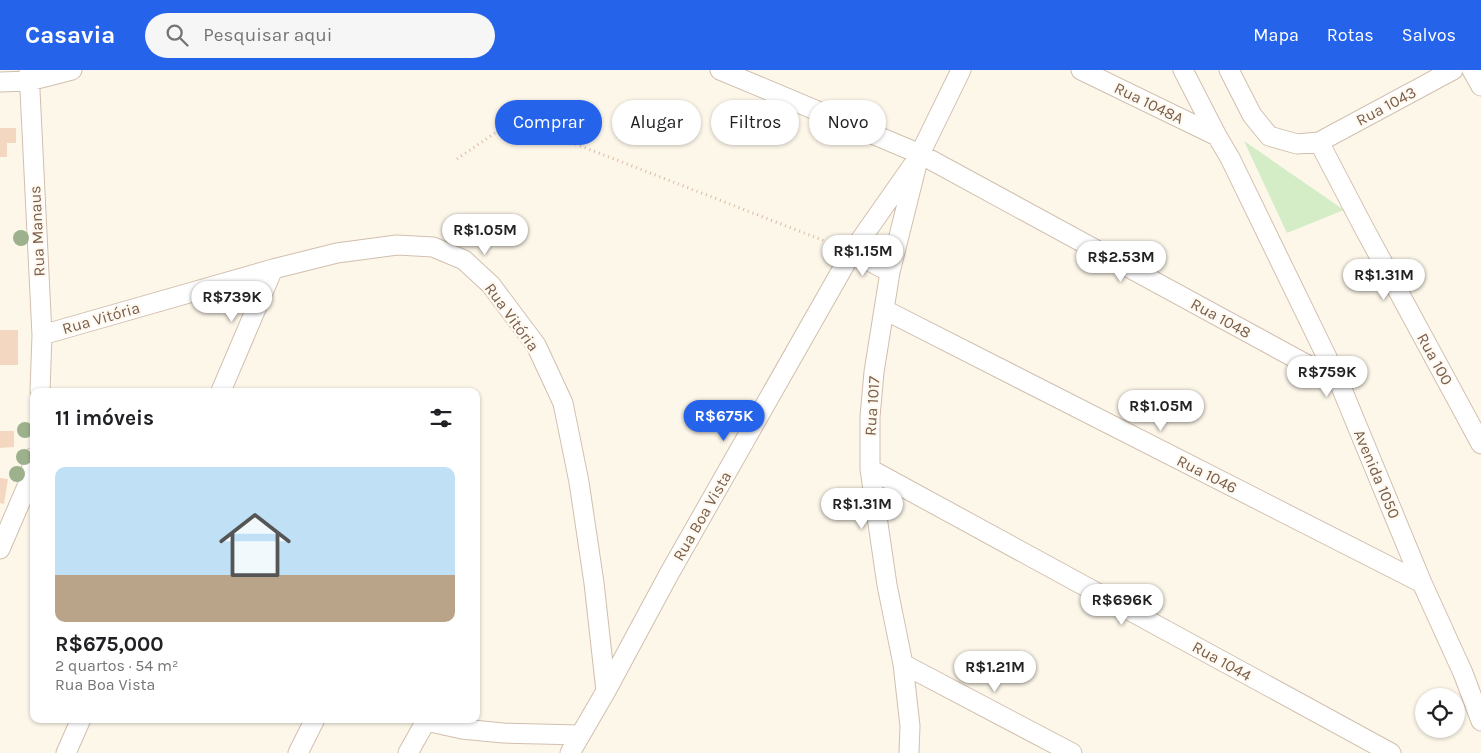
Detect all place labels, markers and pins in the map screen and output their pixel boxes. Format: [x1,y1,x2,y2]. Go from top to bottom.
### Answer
pin: R$1.05M [439,214,531,256]
pin: R$1.15M [817,234,909,277]
pin: R$2.53M [1075,240,1167,283]
pin: R$1.31M [1338,258,1430,301]
pin: R$739K [191,280,273,323]
pin: R$759K [1286,356,1368,398]
pin: R$1.05M [1115,390,1207,432]
pin: R$675K [683,400,765,442]
pin: R$1.31M [816,488,908,530]
pin: R$696K [1081,584,1163,626]
pin: R$1.21M [949,650,1041,693]

